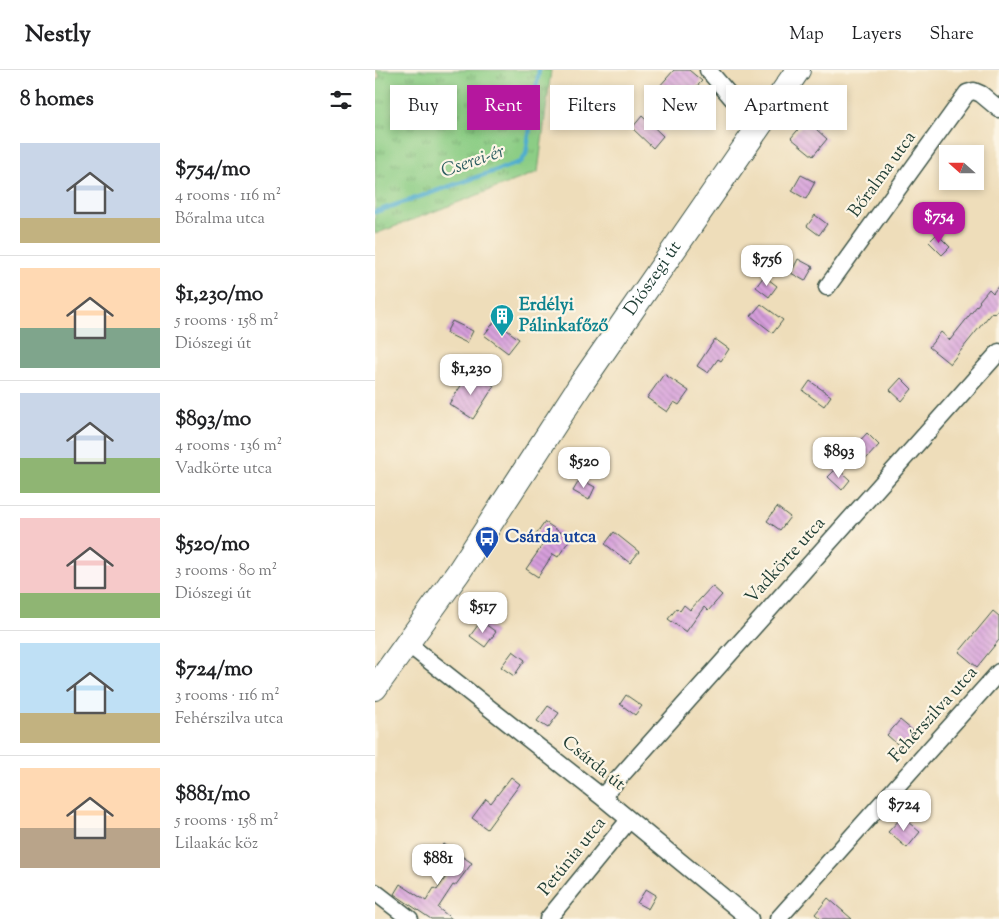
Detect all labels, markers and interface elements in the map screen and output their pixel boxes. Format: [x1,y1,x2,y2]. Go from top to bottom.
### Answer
text: Nestly [25,18,91,52]
text: Map [789,22,824,48]
text: Layers [852,22,902,48]
text: Share [930,22,974,48]
text: 8 homes [20,85,94,115]
chip: Buy [390,85,457,130]
chip: Rent [467,85,540,130]
chip: Filters [550,85,634,130]
chip: New [644,85,716,130]
chip: Apartment [726,85,847,130]
icon: filters [327,86,355,114]
street label: Bőralma utca [843,126,923,224]
water label: Cserei-ér [438,138,509,185]
north arrow [939,145,984,190]
map controls [939,145,984,190]
text: $754/mo [175,155,250,185]
icon: home [60,163,120,223]
text: 4 rooms · 116 m² [175,185,281,208]
pin: $754 [909,202,969,244]
text: $754 [924,206,954,229]
text: Bőralma utca [175,208,265,231]
street label: Diószegi út [619,236,689,322]
pin: $756 [737,244,797,287]
text: $756 [752,249,782,272]
text: $1,230/mo [175,280,263,310]
icon: home [60,288,120,348]
place label: Erdélyi Pálinkafőző [519,293,609,340]
building icon: Erdélyi Pálinkafőző [489,303,515,337]
text: 5 rooms · 158 m² [175,310,279,333]
text: Diószegi út [175,333,251,356]
pin: $1,230 [430,354,512,396]
text: $1,230 [451,358,491,381]
text: $893/mo [175,405,251,435]
icon: home [60,413,120,473]
text: 4 rooms · 136 m² [175,435,282,458]
pin: $893 [809,436,869,479]
text: $893 [824,441,854,464]
pin: $520 [554,446,614,489]
text: $520 [569,451,599,474]
text: Vadkörte utca [175,458,272,481]
street label: Vadkörte utca [740,512,832,610]
bus stop icon: Csárda utca [474,525,500,559]
place label: Csárda utca [505,525,597,551]
text: $520/mo [175,530,250,560]
icon: home [60,538,120,598]
text: 3 rooms · 80 m² [175,560,277,583]
text: Diószegi út [175,583,251,606]
pin: $517 [453,592,513,634]
text: $517 [469,596,497,619]
text: $724/mo [175,655,253,685]
street label: Fehérszilva utca [884,661,984,769]
icon: home [60,663,120,723]
text: 3 rooms · 116 m² [175,685,280,708]
text: Fehérszilva utca [175,708,283,731]
street label: Csárda út [556,730,630,798]
text: $881/mo [175,780,250,810]
icon: home [60,788,120,848]
pin: $724 [874,790,934,832]
text: $724 [888,794,920,817]
text: 5 rooms · 158 m² [175,810,279,833]
street label: Petúnia utca [533,812,613,902]
text: Lilaakác köz [175,833,258,856]
pin: $881 [408,844,468,886]
text: $881 [423,848,453,871]

